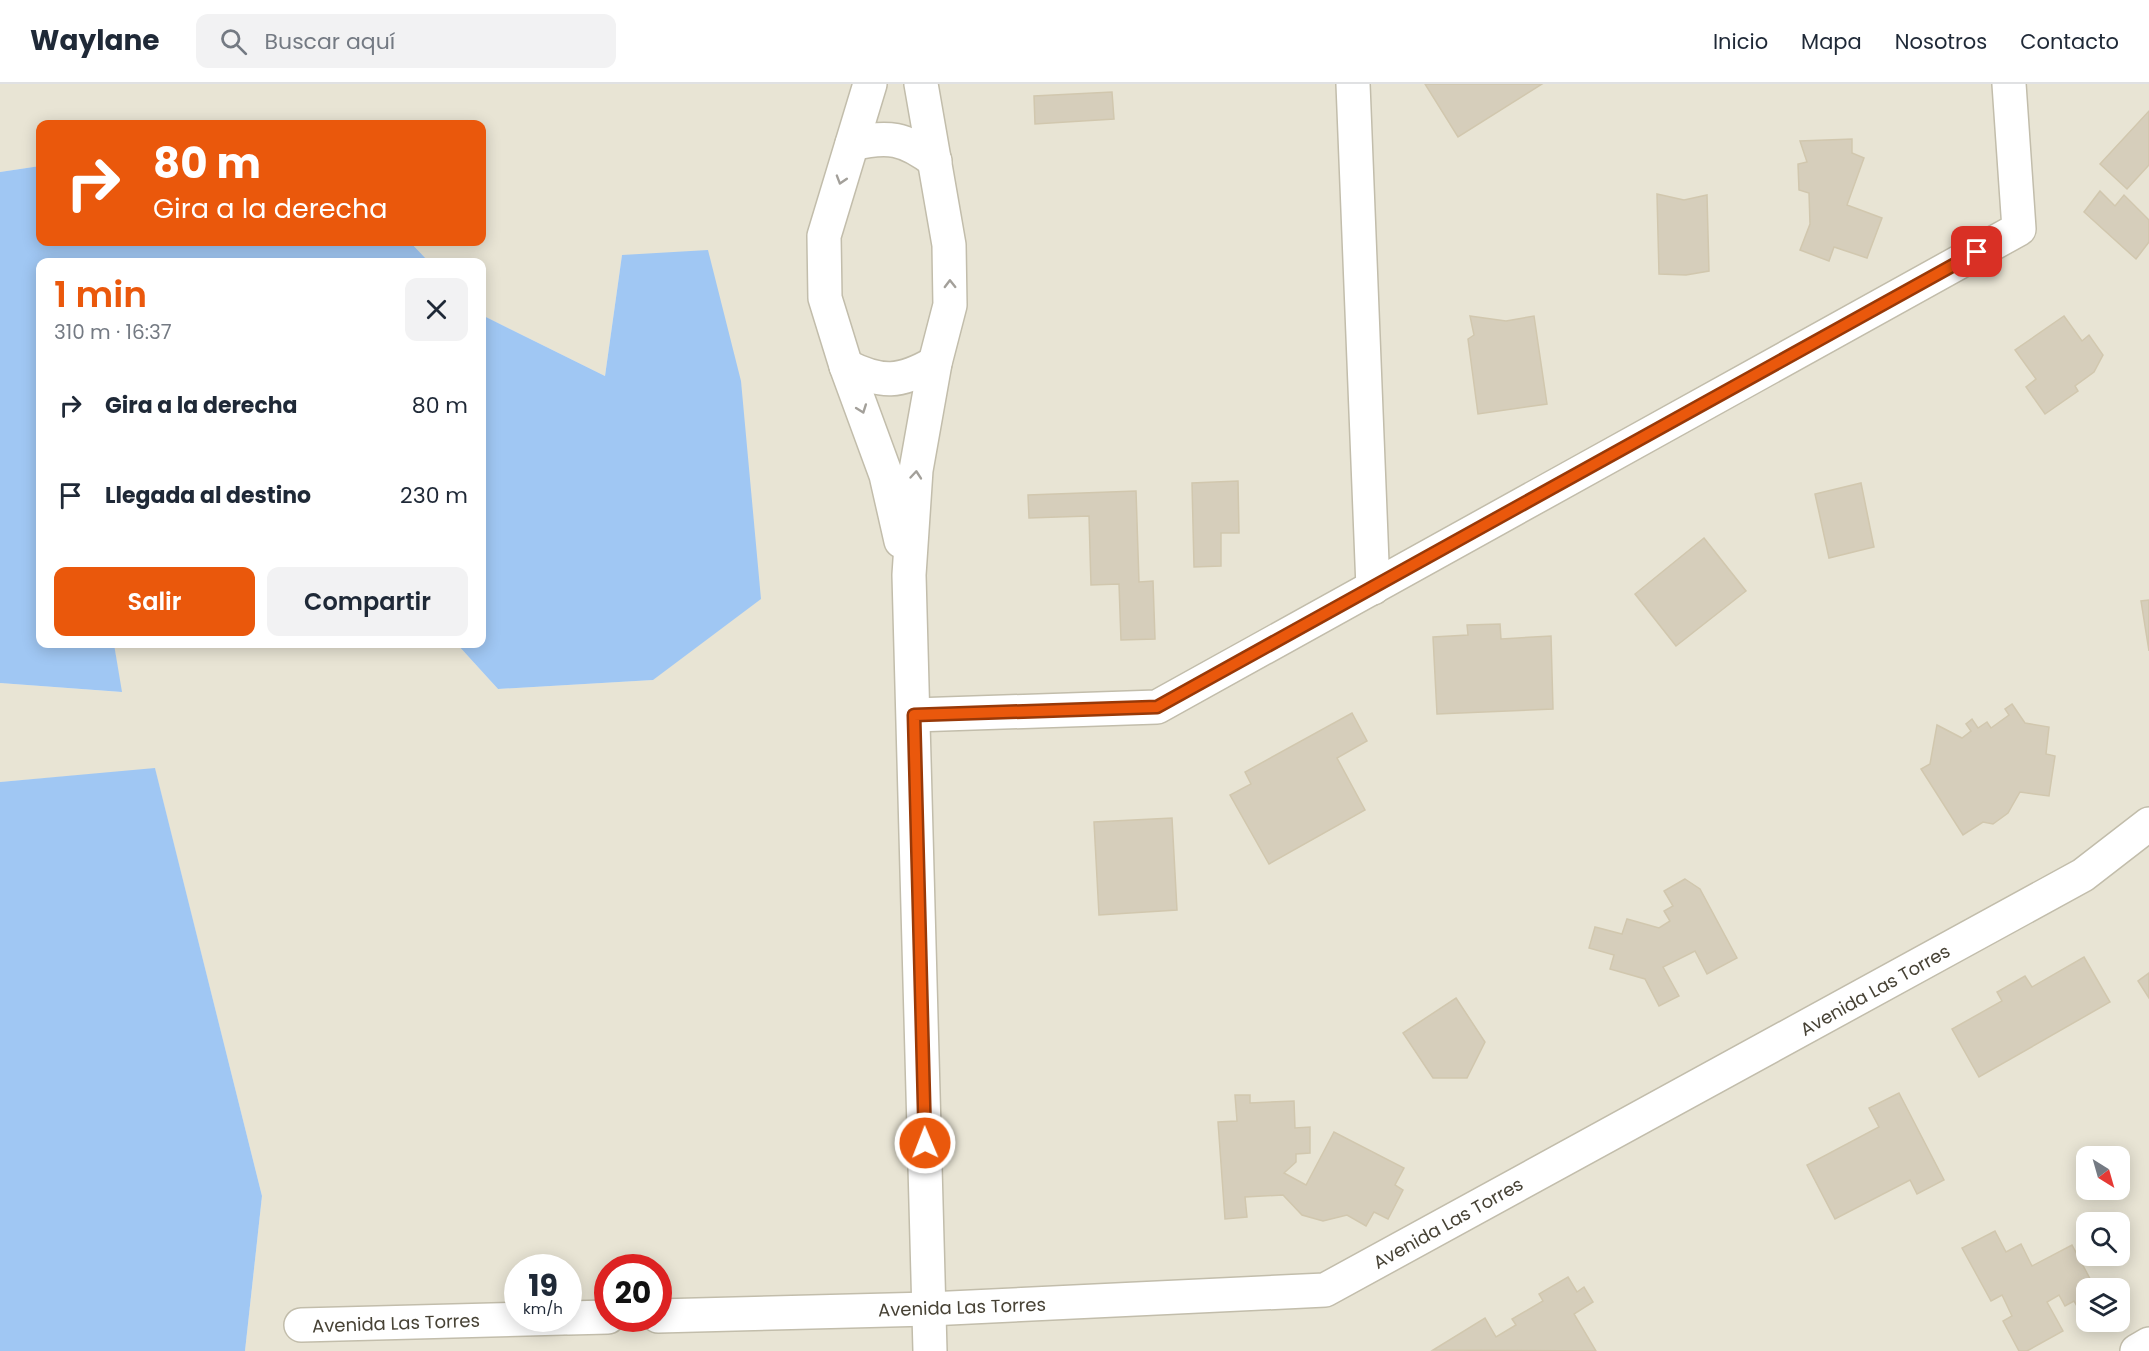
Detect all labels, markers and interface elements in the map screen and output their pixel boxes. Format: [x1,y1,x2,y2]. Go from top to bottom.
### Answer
search box [196,14,616,68]
text: Waylane [30,21,160,60]
icon: search [217,25,250,58]
text: Buscar aquí [265,26,395,57]
text: Inicio [1713,27,1768,56]
text: Mapa [1801,27,1862,56]
text: Nosotros [1895,27,1987,56]
text: Contacto [2020,27,2119,56]
text: 80 m [153,134,261,193]
icon: right [54,144,132,222]
one-way arrow [836,174,848,185]
text: Gira a la derecha [153,190,387,227]
pin [1951,226,2002,277]
icon: arrive [1960,235,1993,268]
text: 1 min [54,269,147,320]
button: close [405,278,468,341]
one-way arrow [944,279,956,288]
text: 310 m · 16:37 [54,318,172,346]
icon: right [54,389,87,422]
text: Gira a la derecha [105,390,298,421]
text: 80 m [412,390,468,421]
one-way arrow [854,403,867,414]
one-way arrow [909,471,922,480]
icon: arrive [54,479,87,512]
text: Llegada al destino [105,480,311,511]
text: 230 m [400,480,468,511]
button: Salir [54,567,255,636]
button: Compartir [267,567,468,636]
street label: Avenida Las Torres [1796,938,1954,1042]
position arrow [893,1111,957,1175]
north arrow [2076,1146,2130,1200]
map controls [2076,1146,2130,1332]
street label: Avenida Las Torres [1369,1171,1527,1275]
button: search [2076,1212,2130,1266]
speed limit sign: 20 [594,1254,672,1332]
text: 19 [528,1264,558,1307]
button: layers [2076,1278,2130,1332]
street label: Avenida Las Torres [878,1292,1046,1322]
text: km/h [523,1298,563,1319]
street label: Avenida Las Torres [312,1308,480,1338]

